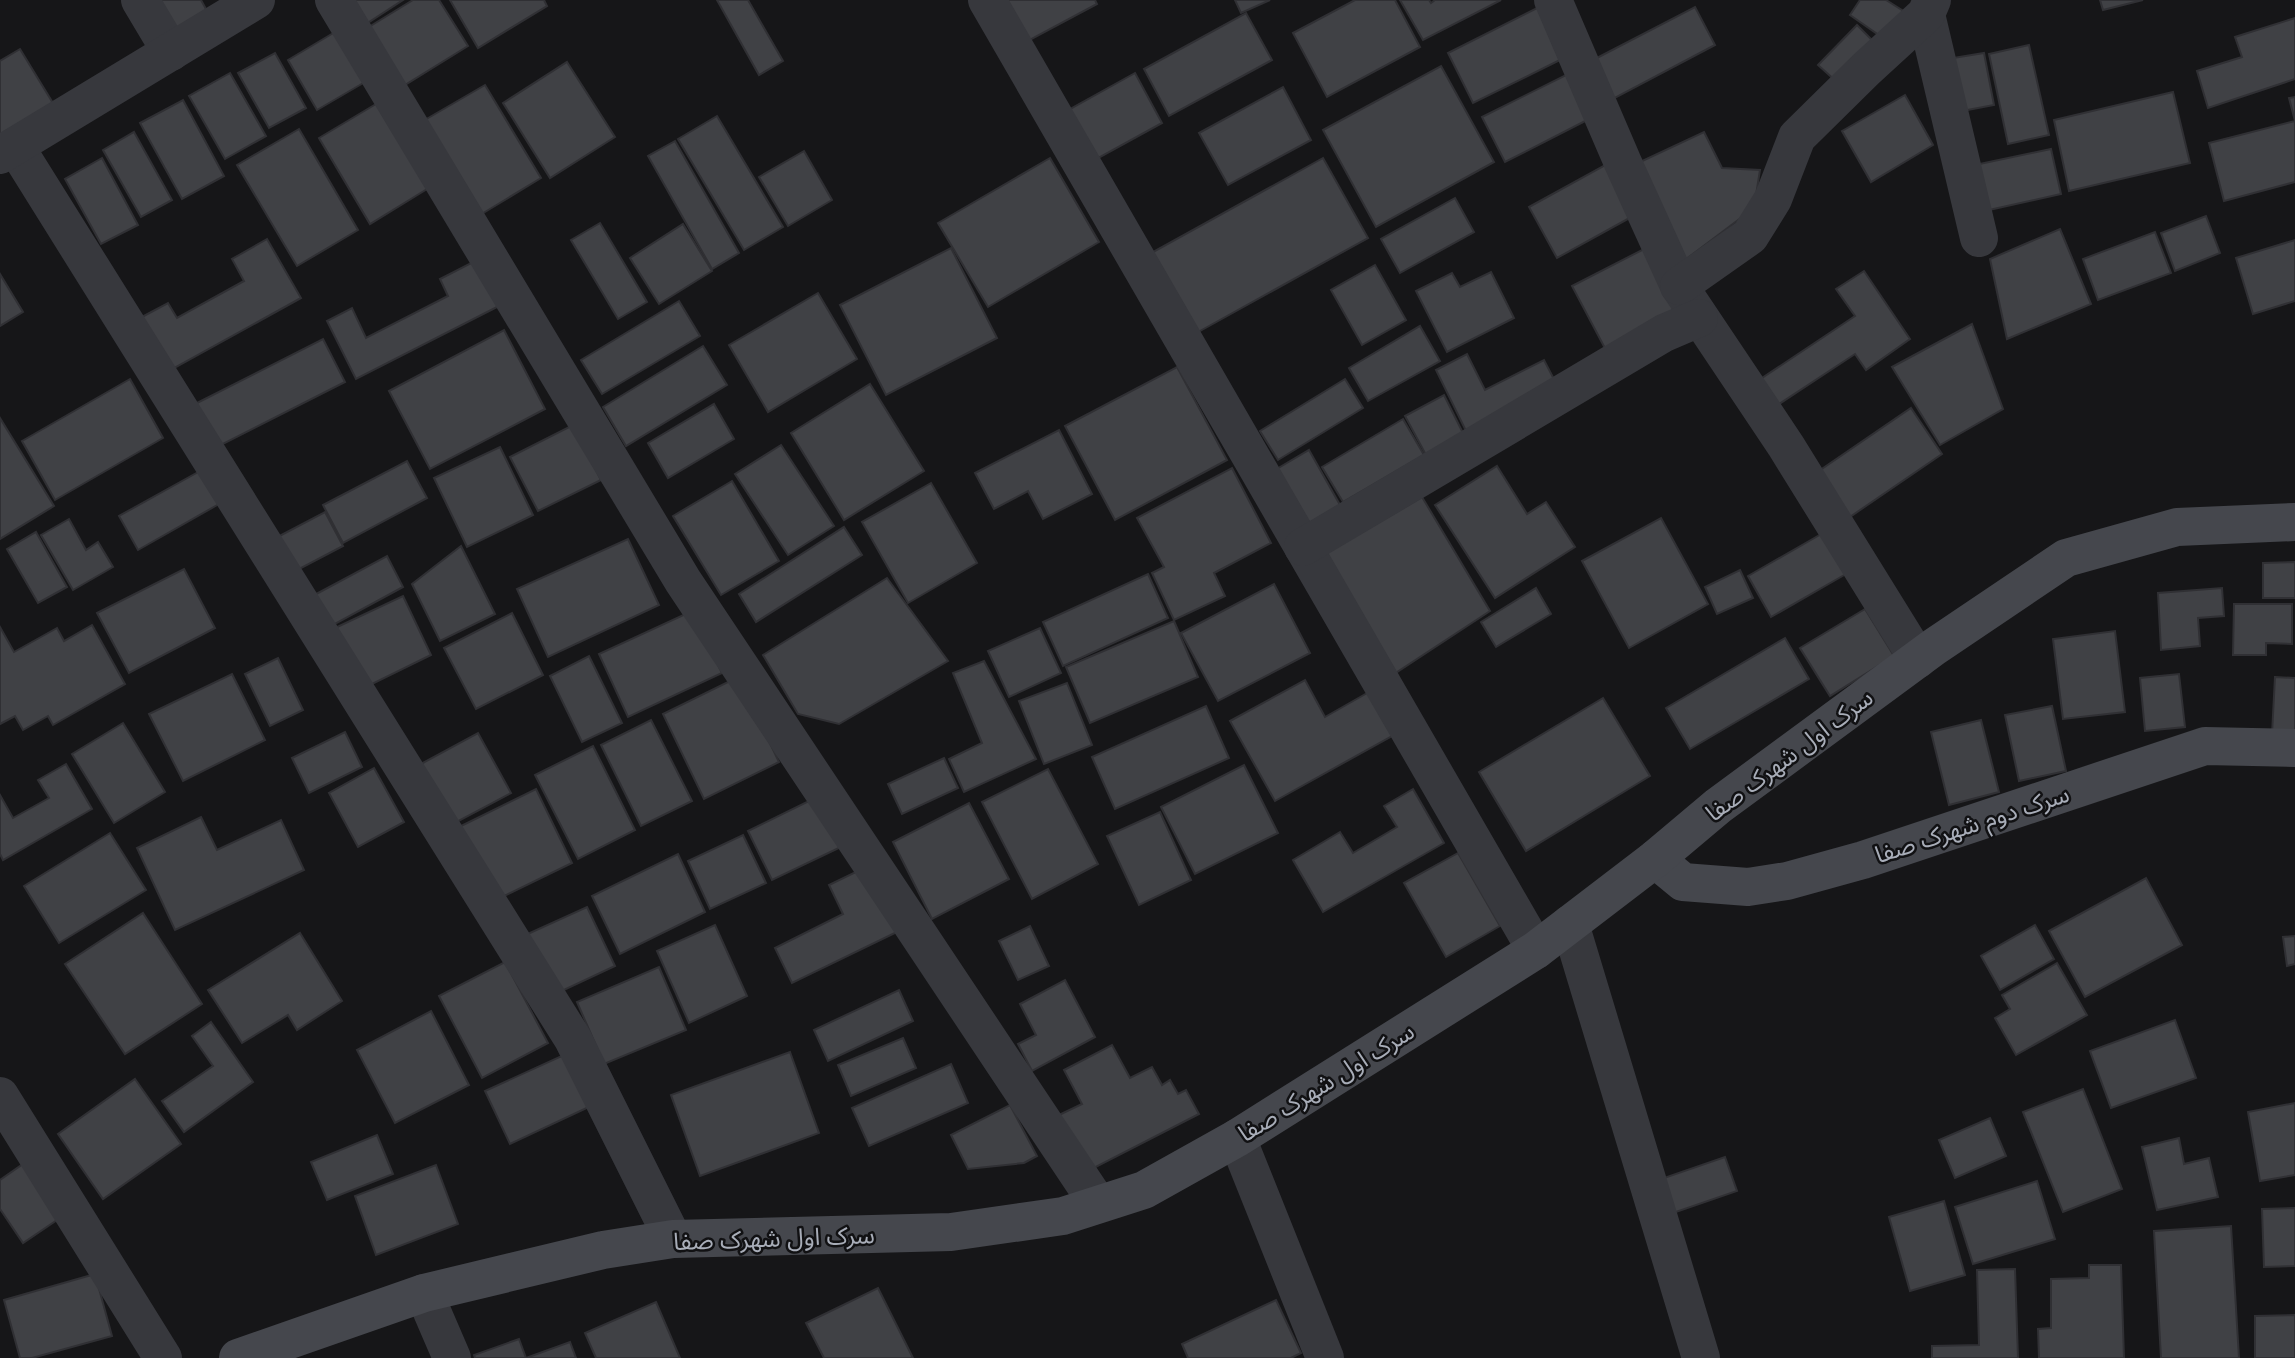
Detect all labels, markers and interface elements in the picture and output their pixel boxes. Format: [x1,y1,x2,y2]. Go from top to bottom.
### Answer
street label: سرک اول شهرک صفا [1698,681,1880,829]
street label: سرک دوم شهرک صفا [1871,777,2074,873]
street label: سرک اول شهرک صفا [1232,1015,1420,1149]
street label: سرک اول شهرک صفا [673,1218,875,1258]

